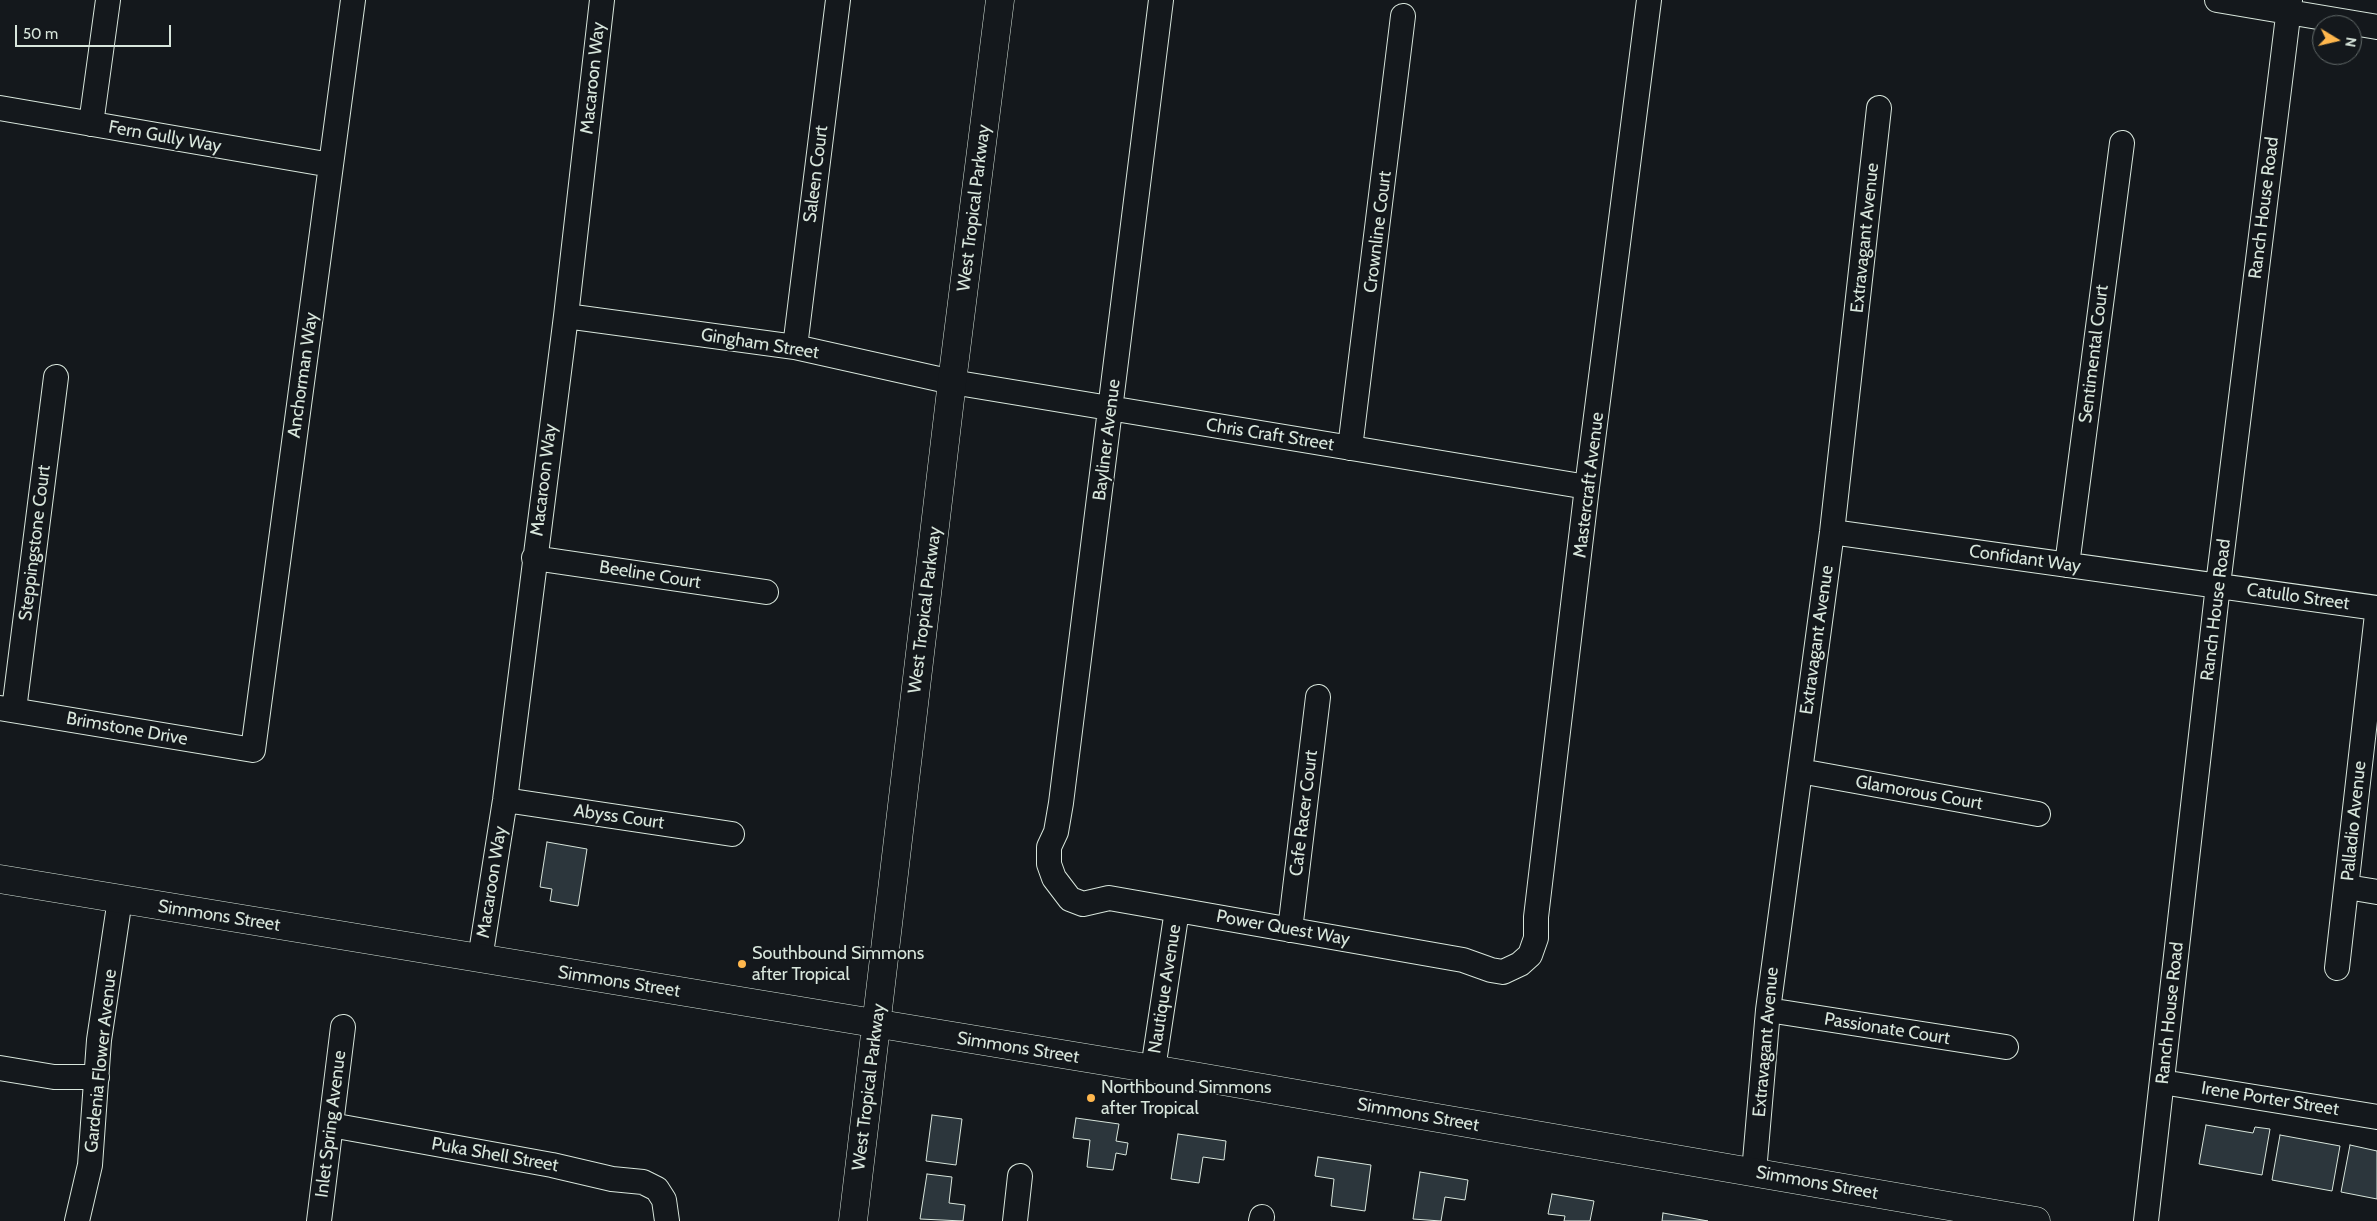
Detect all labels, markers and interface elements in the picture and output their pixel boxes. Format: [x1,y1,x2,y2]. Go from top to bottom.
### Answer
scale bar [18,15,174,47]
north arrow [2312,15,2362,65]
street label: Macaroon Way [576,21,610,135]
text: 50 m [23,25,58,43]
text: N [2341,36,2360,48]
street label: Fern Gully Way [107,116,223,158]
street label: West Tropical Parkway [953,123,995,293]
street label: Saleen Court [799,124,833,224]
street label: Ranch House Road [2245,136,2283,280]
street label: Extravagant Avenue [1846,162,1884,314]
street label: Crownline Court [1360,170,1396,294]
street label: Sentimental Court [2075,284,2113,424]
street label: Anchorman Way [283,311,323,439]
street label: Gingham Street [699,324,821,364]
street label: Bayliner Avenue [1089,378,1125,502]
street label: Mastercraft Avenue [1569,411,1609,559]
street label: Chris Craft Street [1204,414,1336,456]
street label: Macaroon Way [526,423,562,537]
street label: Steppingstone Court [15,464,55,622]
street label: West Tropical Parkway [904,525,946,695]
street label: Ranch House Road [2197,538,2235,682]
street label: Confidant Way [1968,540,2082,578]
street label: Beeline Court [598,556,702,594]
street label: Extravagant Avenue [1796,564,1838,716]
street label: Catullo Street [2245,579,2351,615]
street label: Brimstone Drive [65,708,189,750]
street label: Cafe Racer Court [1286,749,1322,877]
street label: Palladio Avenue [2337,760,2371,882]
street label: Glamorous Court [1854,771,1984,815]
street label: Abyss Court [573,800,665,834]
street label: Macaroon Way [472,825,512,939]
street label: Simmons Street [156,896,282,936]
street label: Power Quest Way [1214,906,1352,950]
street label: Nautique Avenue [1144,923,1186,1055]
street label: Ranch House Road [2152,941,2188,1085]
place label: Southbound Simmons after Tropical [752,943,924,986]
marker: Southbound Simmons after Tropical [736,958,748,970]
street label: Simmons Street [556,962,682,1002]
street label: Extravagant Avenue [1749,966,1783,1118]
street label: Gardenia Flower Avenue [81,968,121,1154]
street label: West Tropical Parkway [848,1002,890,1172]
street label: Passionate Court [1823,1008,1951,1050]
street label: Simmons Street [955,1028,1081,1068]
street label: Inlet Spring Avenue [311,1049,351,1199]
place label: Northbound Simmons after Tropical [1101,1077,1271,1120]
street label: Irene Porter Street [2200,1077,2340,1121]
marker: Northbound Simmons after Tropical [1085,1092,1097,1104]
street label: Simmons Street [1355,1094,1481,1136]
street label: Puka Shell Street [430,1133,560,1177]
street label: Simmons Street [1754,1162,1880,1204]

